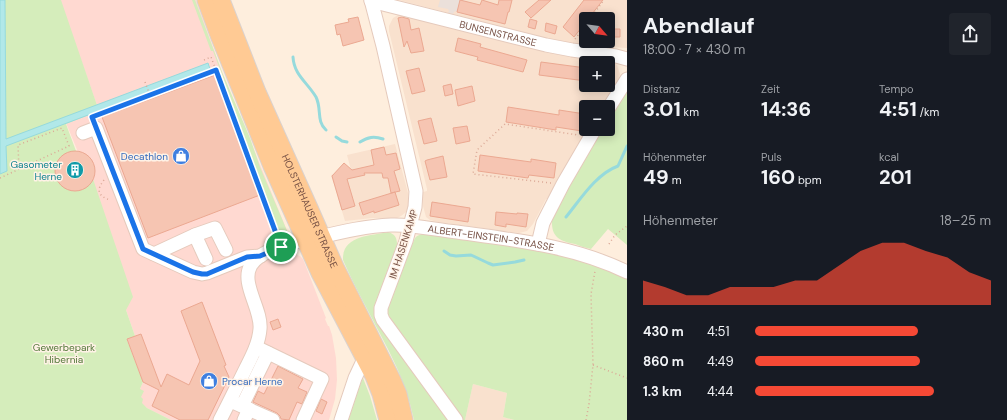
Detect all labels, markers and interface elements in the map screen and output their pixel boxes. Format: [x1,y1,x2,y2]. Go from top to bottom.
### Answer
text: Abendlauf [643,11,755,40]
north arrow [579,12,615,48]
map controls [579,12,615,136]
button: share [949,13,991,55]
street label: BUNSENSTRASSE [458,17,538,49]
text: 18:00 · 7 × 430 m [643,41,745,58]
button: + [579,56,615,92]
text: Distanz [643,82,680,96]
text: Zeit [761,82,780,96]
text: Tempo [879,82,914,96]
text: 3.01 [643,96,681,122]
text: 14:36 [761,96,811,122]
text: 4:51 [879,96,917,122]
button: − [579,100,615,136]
text: km [681,105,699,119]
text: /km [917,105,939,119]
shop icon: Decathlon [171,146,191,166]
place label: Decathlon [121,150,168,163]
text: Höhenmeter [643,150,706,164]
text: Puls [761,150,782,164]
text: kcal [879,150,899,164]
street label: HOLSTERHAUSER STRASSE [279,152,341,270]
place label: Gasometer Herne [10,158,62,183]
building icon: Gasometer Herne [65,160,85,180]
text: 49 [643,164,669,190]
text: 160 [761,164,795,190]
text: 201 [879,164,912,190]
text: m [669,173,681,187]
text: bpm [795,173,822,187]
street label: IM HASENKAMP [386,208,421,280]
text: Höhenmeter [643,212,718,229]
text: 18–25 m [940,212,991,229]
street label: ALBERT-EINSTEIN-STRASSE [427,222,556,254]
pin [264,230,298,264]
icon: arrive [270,236,292,258]
text: 430 m [643,323,684,340]
text: 4:51 [707,323,730,340]
park label: Gewerbepark Hibernia [33,341,95,366]
text: 860 m [643,353,684,370]
text: 4:49 [707,353,734,370]
shop icon: Procar Herne [199,371,219,391]
place label: Procar Herne [222,375,283,388]
text: 1.3 km [643,383,682,400]
text: 4:44 [707,383,733,400]

